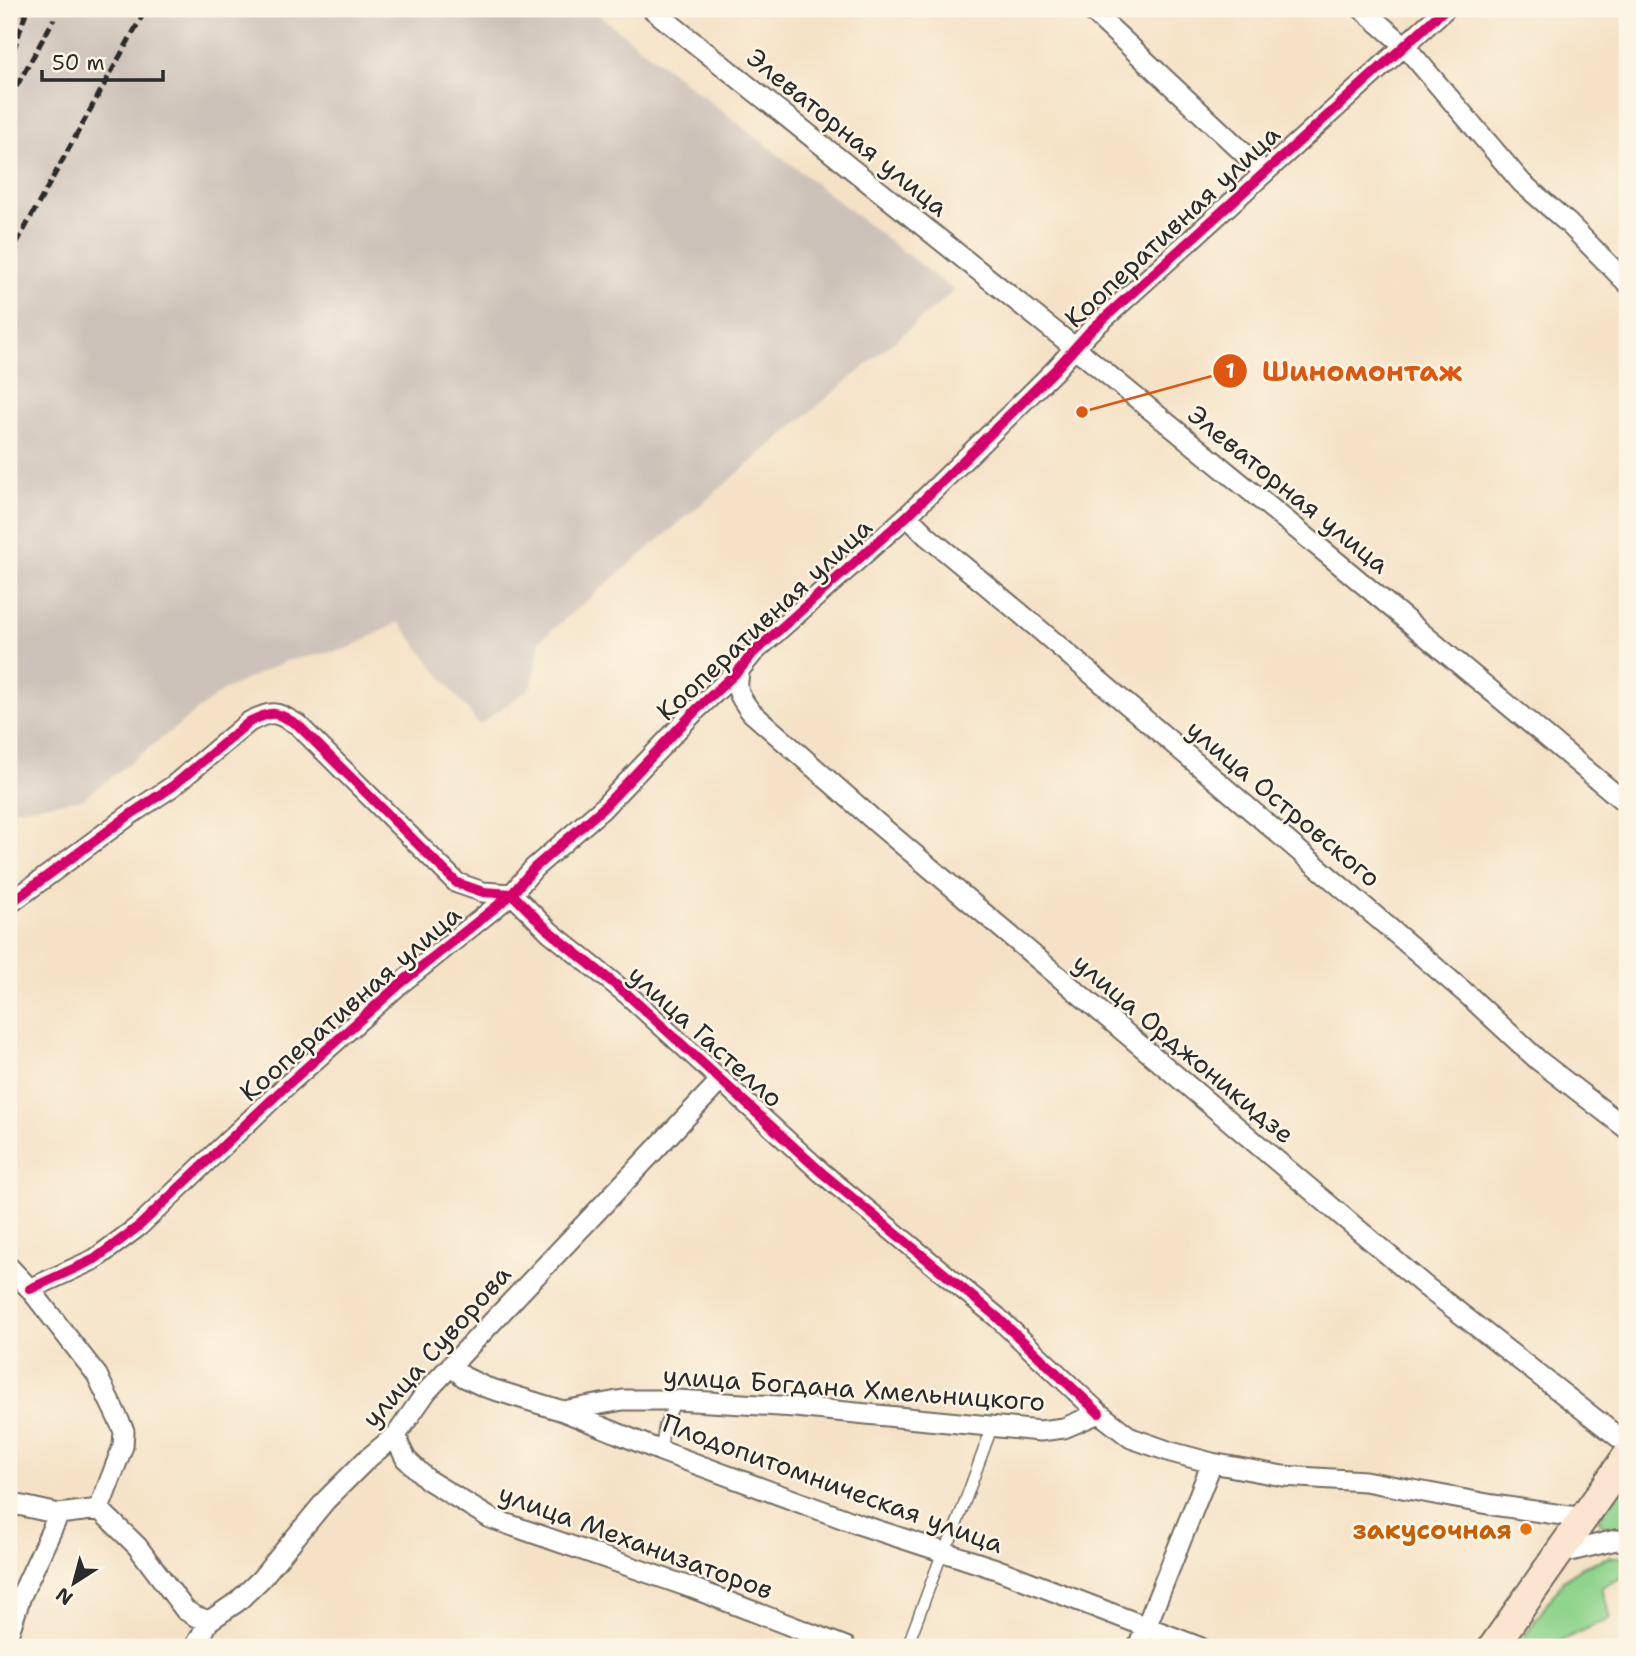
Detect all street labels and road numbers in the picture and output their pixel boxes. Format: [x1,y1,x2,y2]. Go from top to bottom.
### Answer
street label: Элеваторная улица [740,40,956,224]
street label: Кооперативная улица [1057,117,1287,335]
street label: Элеваторная улица [1181,397,1397,581]
street label: Кооперативная улица [649,510,879,728]
street label: улица Островского [1179,711,1389,895]
street label: Кооперативная улица [232,897,468,1109]
street label: улица Орджоникидзе [1066,945,1302,1151]
street label: улица Гастелло [621,957,791,1115]
street label: улица Суворова [354,1257,518,1435]
street label: улица Богдана Хмельницкого [662,1357,1046,1419]
street label: Плодопитомническая улица [658,1405,1008,1561]
street label: улица Механизаторов [494,1475,778,1607]

